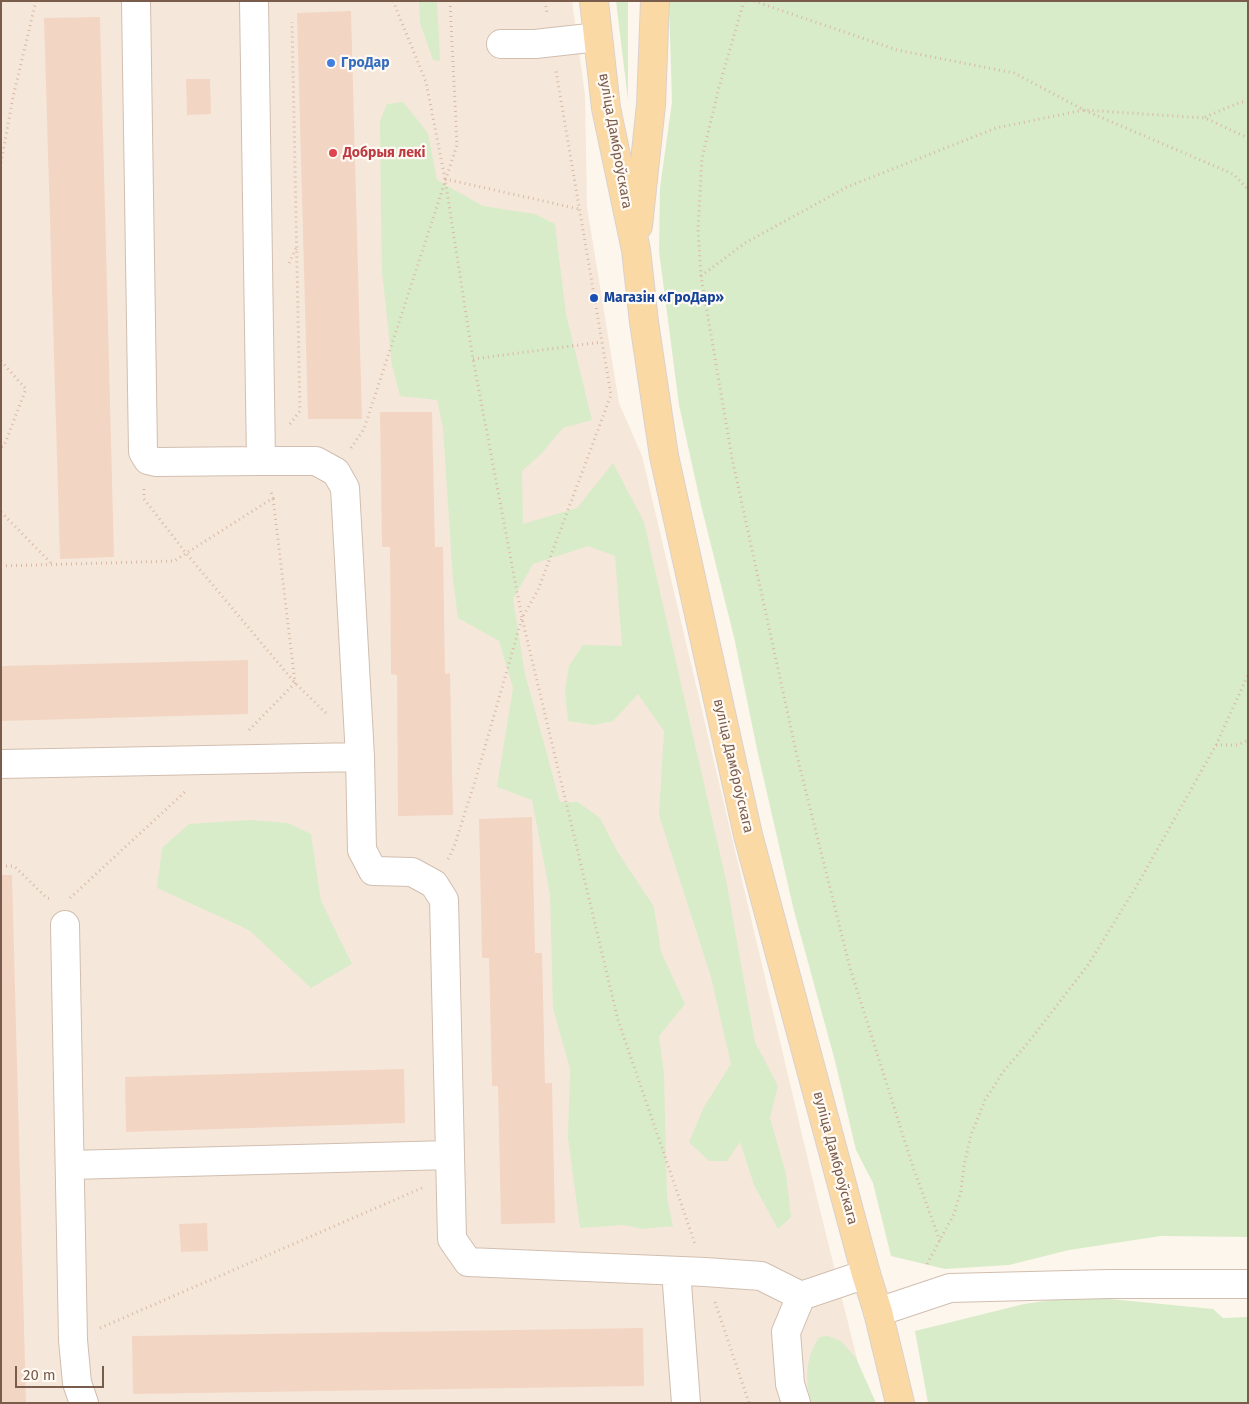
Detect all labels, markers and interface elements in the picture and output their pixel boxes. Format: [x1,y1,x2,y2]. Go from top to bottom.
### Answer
place label: ГроДар [341,55,390,71]
marker: ГроДар [325,57,337,69]
street label: вуліца Дамброўскага [595,72,635,210]
place label: Добрыя лекі [343,145,425,161]
marker: Добрыя лекі [327,147,339,159]
place label: Магазін «ГроДар» [604,290,724,306]
marker: Магазін «ГроДар» [588,292,600,304]
street label: вуліца Дамброўскага [709,697,757,835]
street label: вуліца Дамброўскага [809,1090,861,1226]
scale bar [18,1356,106,1388]
text: 20 m [23,1366,56,1384]

